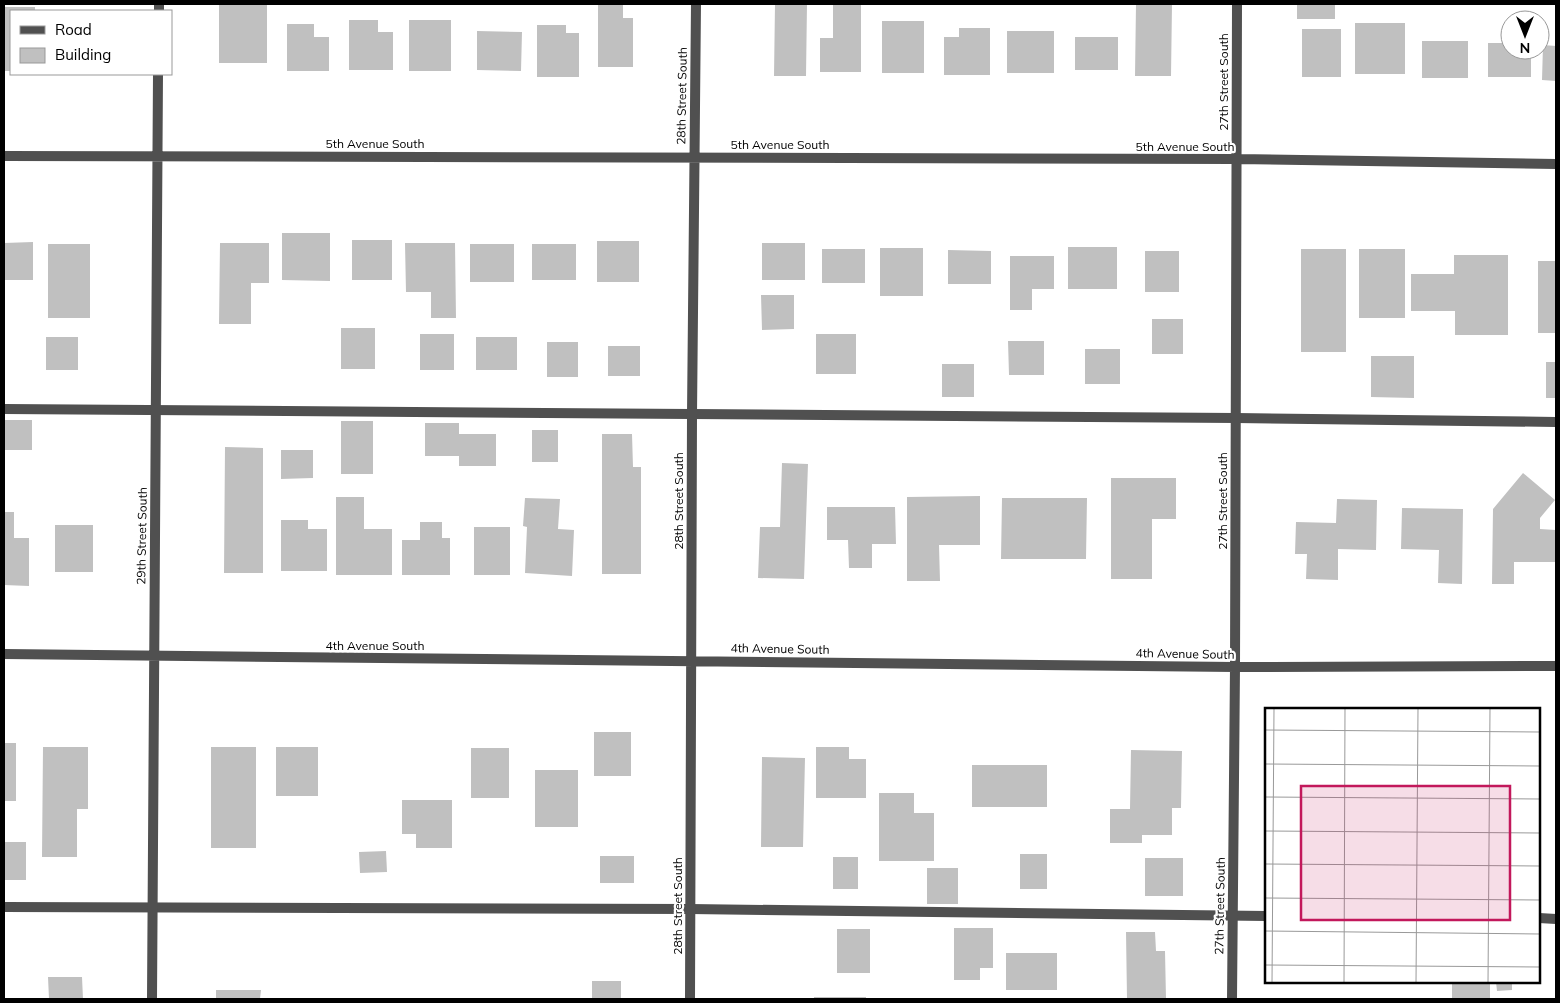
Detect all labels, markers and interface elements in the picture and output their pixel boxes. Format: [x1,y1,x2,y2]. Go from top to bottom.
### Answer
legend [10,10,172,75]
north arrow [1500,10,1550,60]
text: Road [55,20,92,39]
street label: 27th Street South [1216,33,1231,131]
text: N [1520,39,1530,57]
text: Building [55,45,111,64]
street label: 28th Street South [673,47,690,145]
street label: 5th Avenue South [326,136,424,151]
street label: 5th Avenue South [731,137,829,152]
street label: 5th Avenue South [1136,139,1234,154]
street label: 28th Street South [671,452,686,550]
street label: 27th Street South [1215,452,1230,550]
street label: 29th Street South [133,487,150,585]
street label: 4th Avenue South [326,638,424,653]
street label: 4th Avenue South [730,640,830,657]
street label: 4th Avenue South [1135,645,1235,662]
inset map [1265,708,1540,983]
street label: 28th Street South [670,857,685,955]
street label: 27th Street South [1211,857,1228,955]

